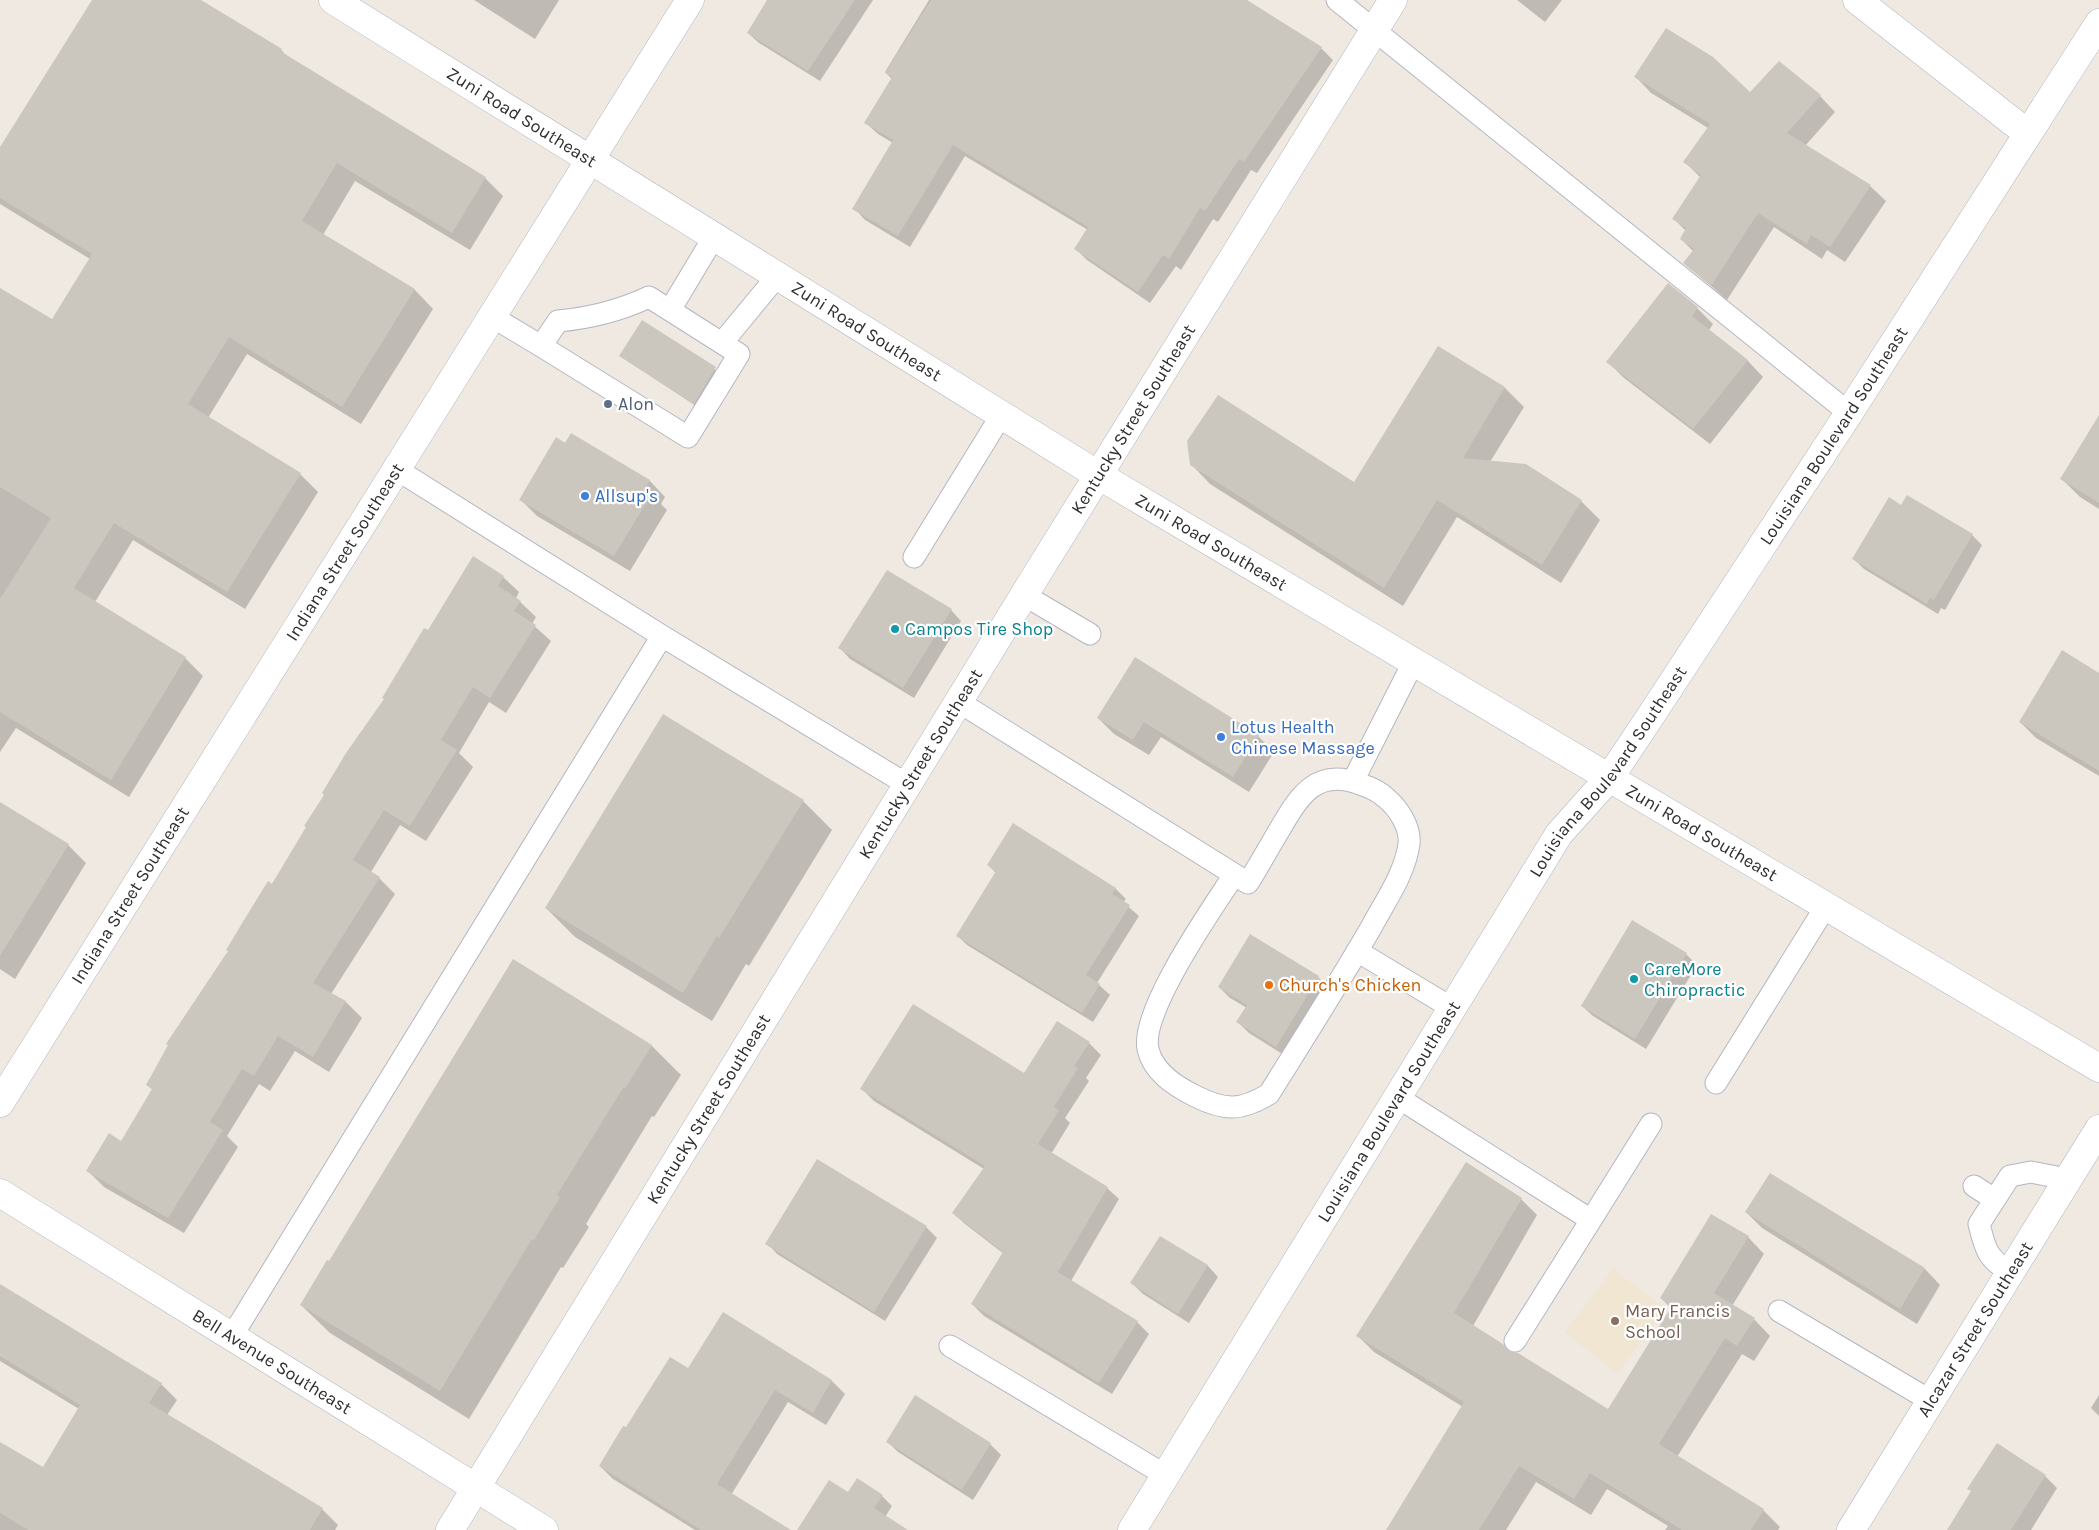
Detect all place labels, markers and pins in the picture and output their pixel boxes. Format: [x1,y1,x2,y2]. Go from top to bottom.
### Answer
place label: Alon [618,393,654,415]
marker: Alon [602,398,614,410]
place label: Allsup's [595,485,658,507]
marker: Allsup's [579,490,591,502]
place label: Campos Tire Shop [905,618,1053,640]
marker: Campos Tire Shop [889,623,901,635]
place label: Lotus Health Chinese Massage [1231,716,1375,759]
marker: Lotus Health Chinese Massage [1215,731,1227,743]
place label: CareMore Chiropractic [1644,958,1745,1001]
marker: CareMore Chiropractic [1628,973,1640,985]
place label: Church's Chicken [1279,974,1421,996]
marker: Church's Chicken [1263,979,1275,991]
place label: Mary Francis School [1625,1300,1730,1343]
marker: Mary Francis School [1609,1315,1621,1327]

